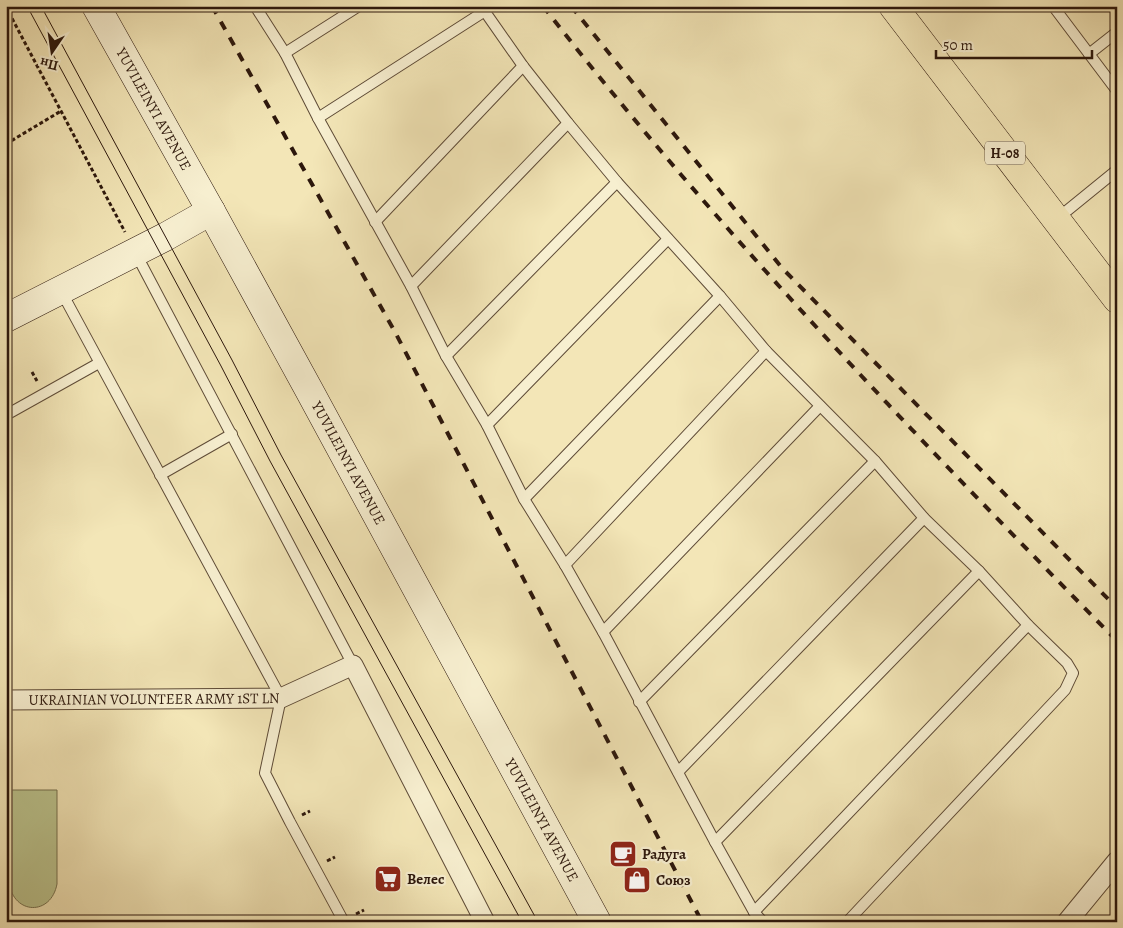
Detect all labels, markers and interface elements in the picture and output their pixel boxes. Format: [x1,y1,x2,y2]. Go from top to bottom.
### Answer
north arrow [28,28,78,78]
scale bar [936,28,1092,60]
text: 50 m [943,35,973,55]
street label: YUVILEINYI AVENUE [111,43,196,174]
text: Пн [38,53,60,75]
road number: Н-08 [985,142,1025,164]
street label: YUVILEINYI AVENUE [306,397,390,528]
street label: UKRAINIAN VOLUNTEER ARMY 1ST LN [28,688,280,710]
street label: YUVILEINYI AVENUE [500,754,583,885]
cafe icon: Радуга [608,839,638,869]
place label: Радуга [642,844,687,864]
supermarket icon: Велес [373,864,403,894]
shop icon: Союз [622,865,652,895]
place label: Велес [407,869,444,889]
place label: Союз [656,870,691,890]

